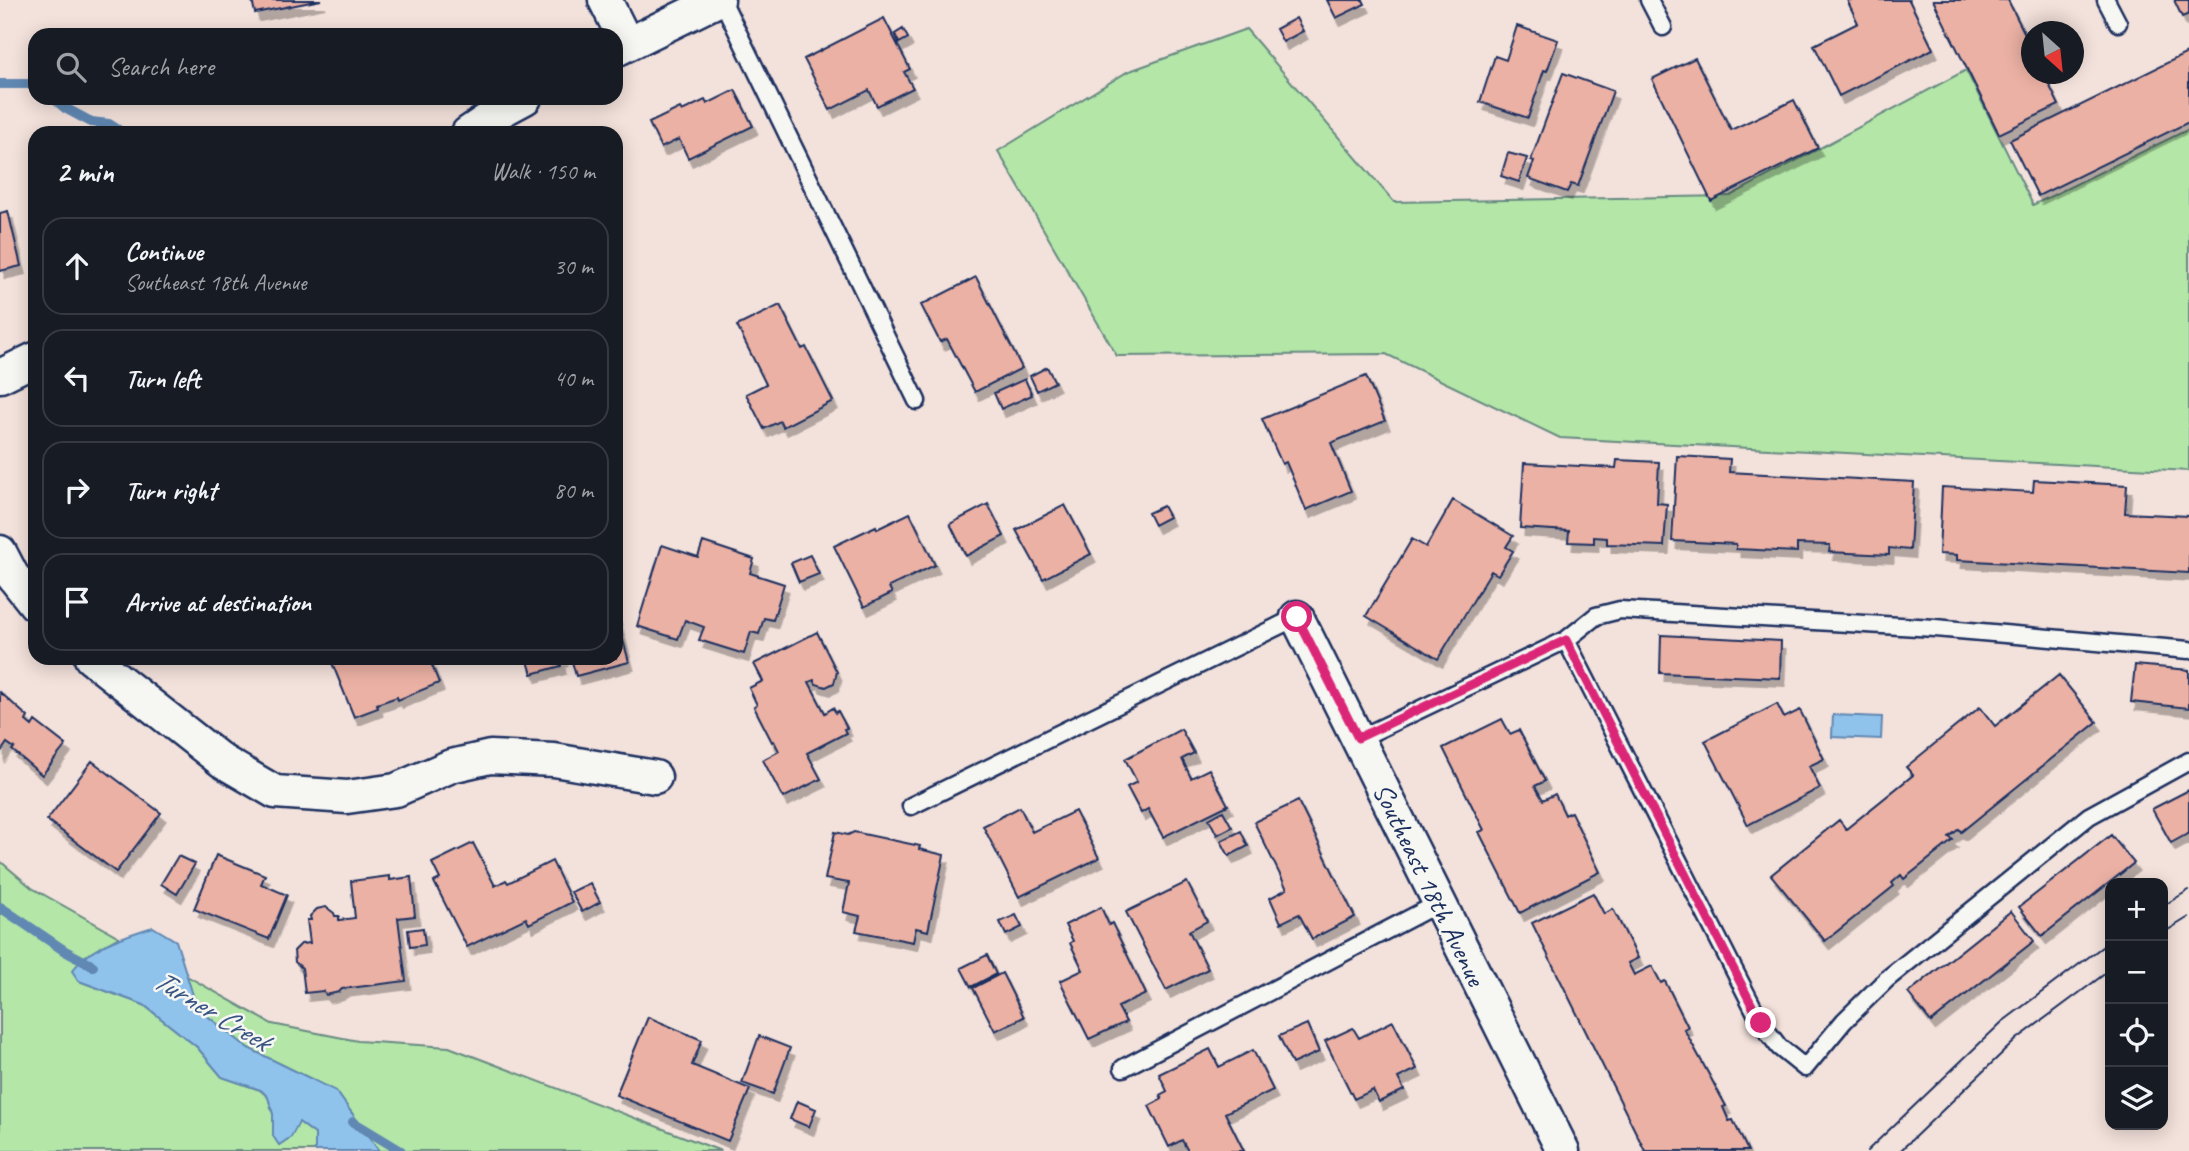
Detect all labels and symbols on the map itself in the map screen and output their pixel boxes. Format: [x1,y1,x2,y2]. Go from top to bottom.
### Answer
north arrow [2021,21,2084,84]
route start [1281,601,1312,632]
street label: Southeast 18th Avenue [1365,777,1495,993]
water label: Turner Creek [147,960,282,1062]
route end [1745,1007,1776,1038]

